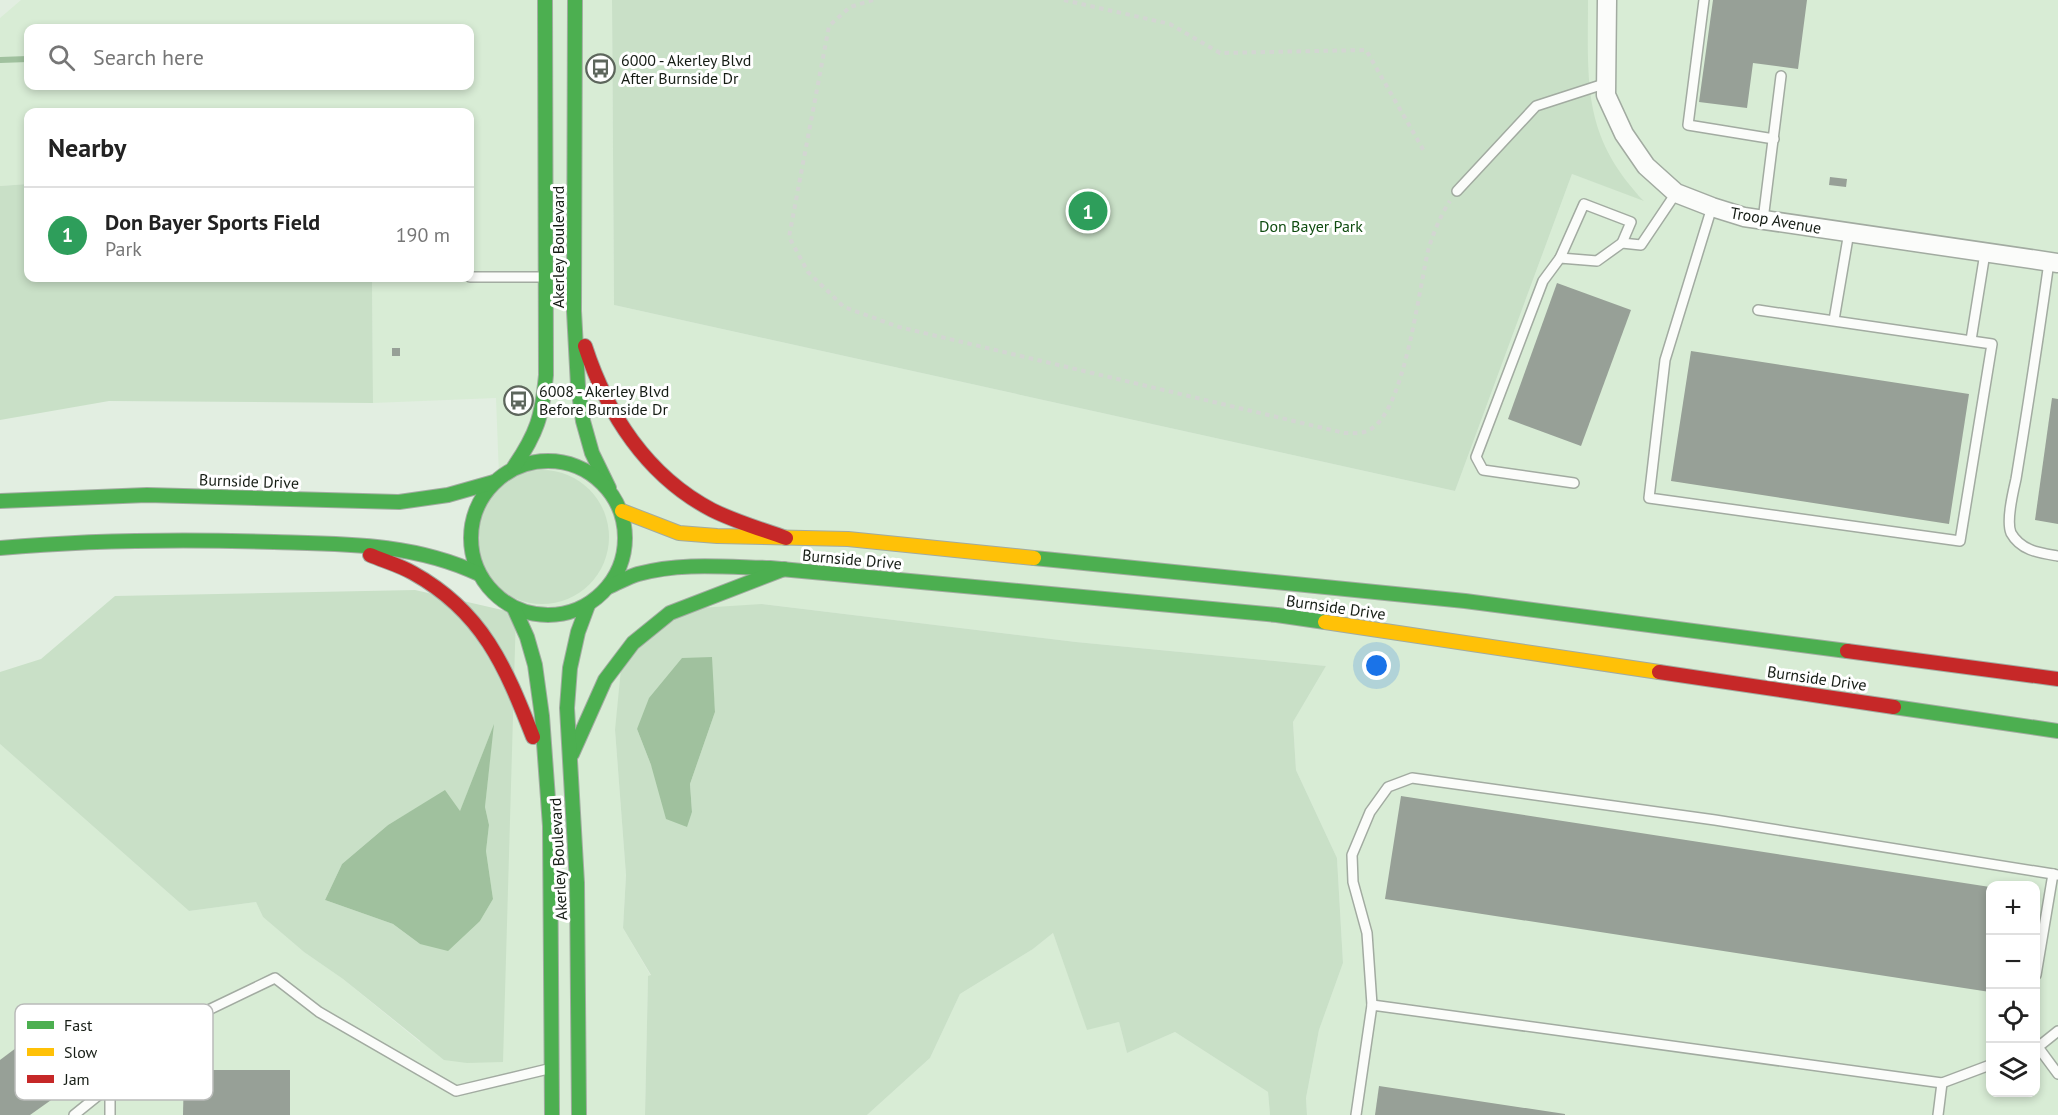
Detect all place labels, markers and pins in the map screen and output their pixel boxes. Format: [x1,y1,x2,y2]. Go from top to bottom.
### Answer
place label: 6000 - Akerley Blvd After Burnside Dr [621,50,751,88]
bus stop icon: 6000 - Akerley Blvd After Burnside Dr [584,53,616,85]
pin: 1 [1068,188,1108,234]
place label: 6008 - Akerley Blvd Before Burnside Dr [539,381,669,419]
bus stop icon: 6008 - Akerley Blvd Before Burnside Dr [502,384,534,416]

